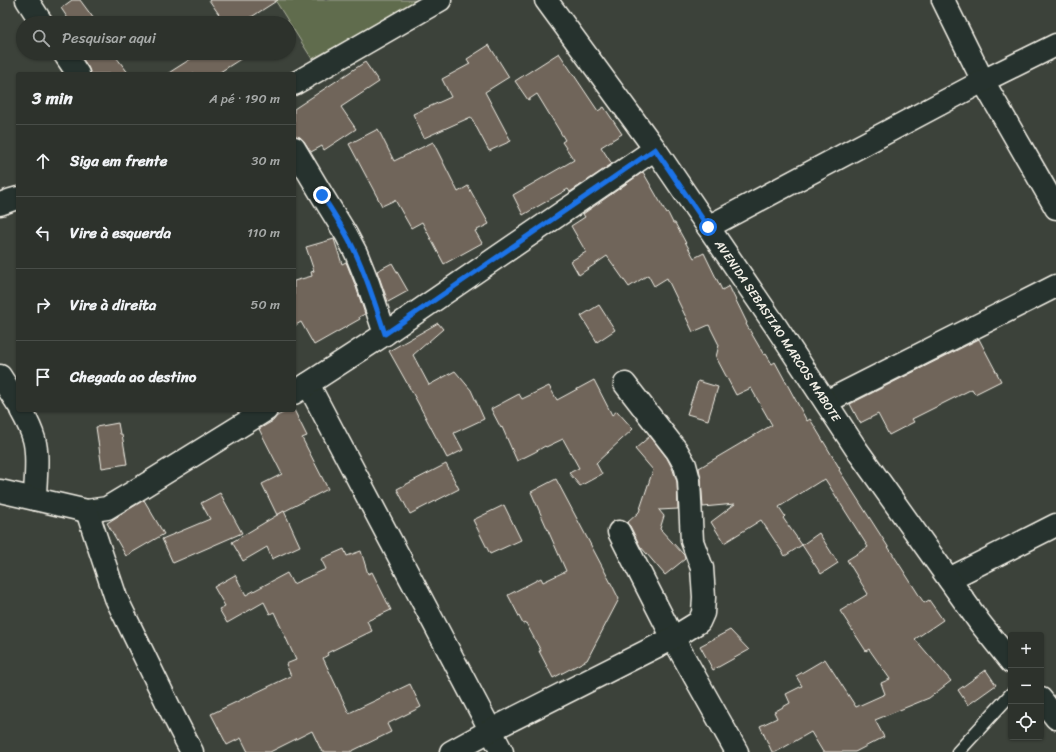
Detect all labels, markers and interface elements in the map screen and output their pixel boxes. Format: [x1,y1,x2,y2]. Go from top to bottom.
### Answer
search box [16,16,296,60]
text: Pesquisar aqui [62,25,156,51]
icon: search [30,27,52,49]
text: 3 min [32,83,73,113]
text: A pé · 190 m [209,87,280,110]
text: Siga em frente [70,148,167,174]
text: 30 m [251,149,280,172]
icon: ahead [32,150,54,172]
route end [313,186,331,204]
route start [699,218,717,236]
text: Vire à esquerda [70,220,171,246]
text: 110 m [247,221,280,244]
icon: left [32,222,54,244]
street label: AVENIDA SEBASTIAO MARCOS MABOTE [708,234,848,428]
text: Vire à direita [70,292,156,318]
text: 50 m [250,293,280,316]
icon: right [32,294,54,316]
text: Chegada ao destino [70,364,196,390]
icon: arrive [32,366,54,388]
map controls [1008,632,1044,740]
button: + [1008,632,1044,668]
button: − [1008,668,1044,704]
button: locate [1008,704,1044,740]

